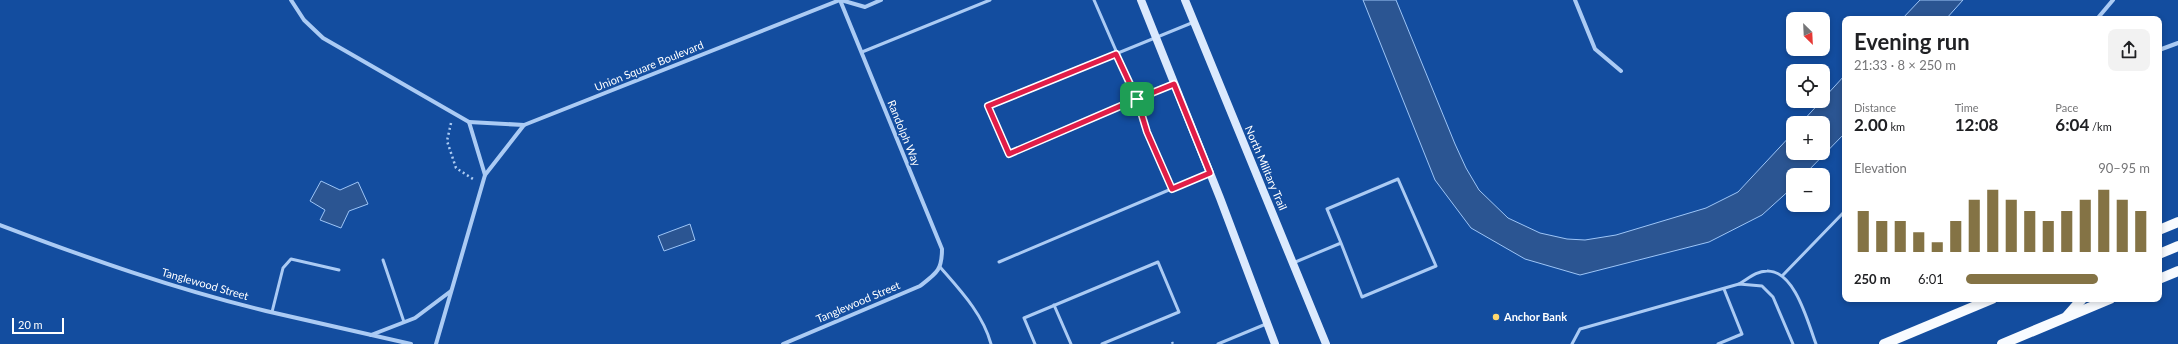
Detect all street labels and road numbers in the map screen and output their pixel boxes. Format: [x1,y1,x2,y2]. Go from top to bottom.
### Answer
street label: Union Square Boulevard [592,38,705,93]
street label: Randolph Way [885,98,924,168]
street label: North Military Trail [1243,124,1290,212]
street label: Tanglewood Street [160,265,250,302]
street label: Tanglewood Street [814,278,902,325]

